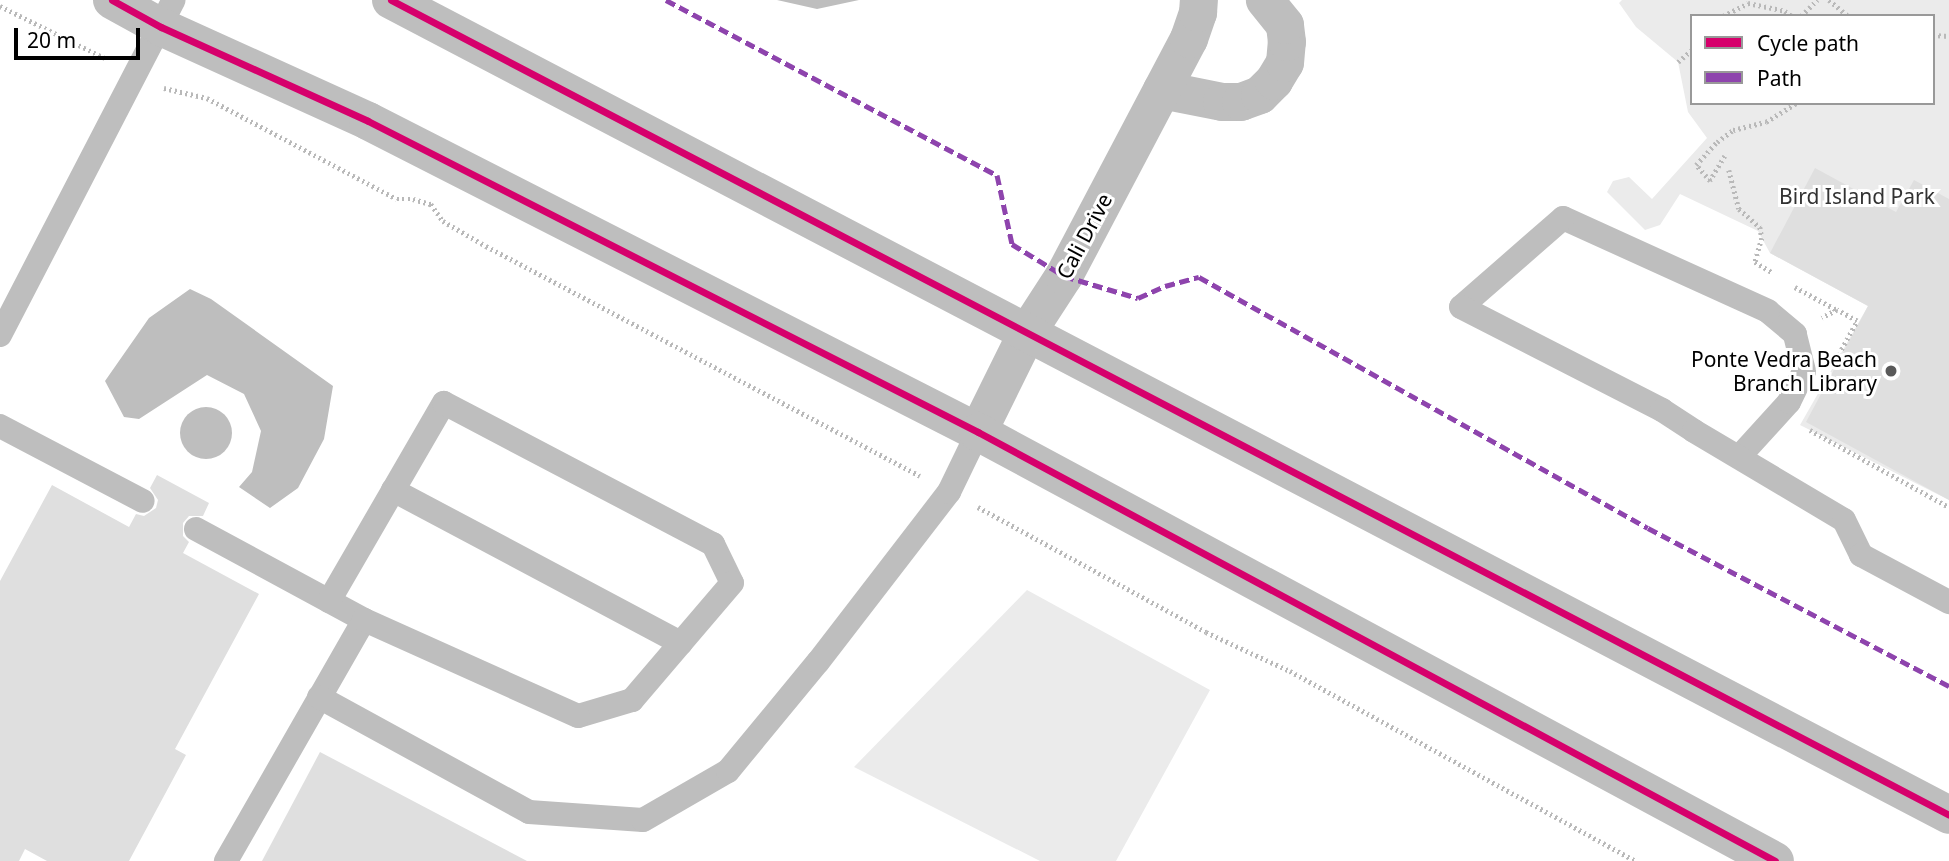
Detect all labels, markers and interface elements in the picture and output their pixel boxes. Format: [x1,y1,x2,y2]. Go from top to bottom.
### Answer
scale bar [18,14,144,58]
legend [1690,14,1935,105]
text: 20 m [27,26,76,54]
text: Cycle path [1757,29,1859,57]
text: Path [1757,64,1802,92]
park label: Bird Island Park [1779,183,1935,209]
street label: Cali Drive [1051,189,1117,283]
place label: Ponte Vedra Beach Branch Library [1691,346,1877,396]
marker: Ponte Vedra Beach Branch Library [1883,363,1899,379]

